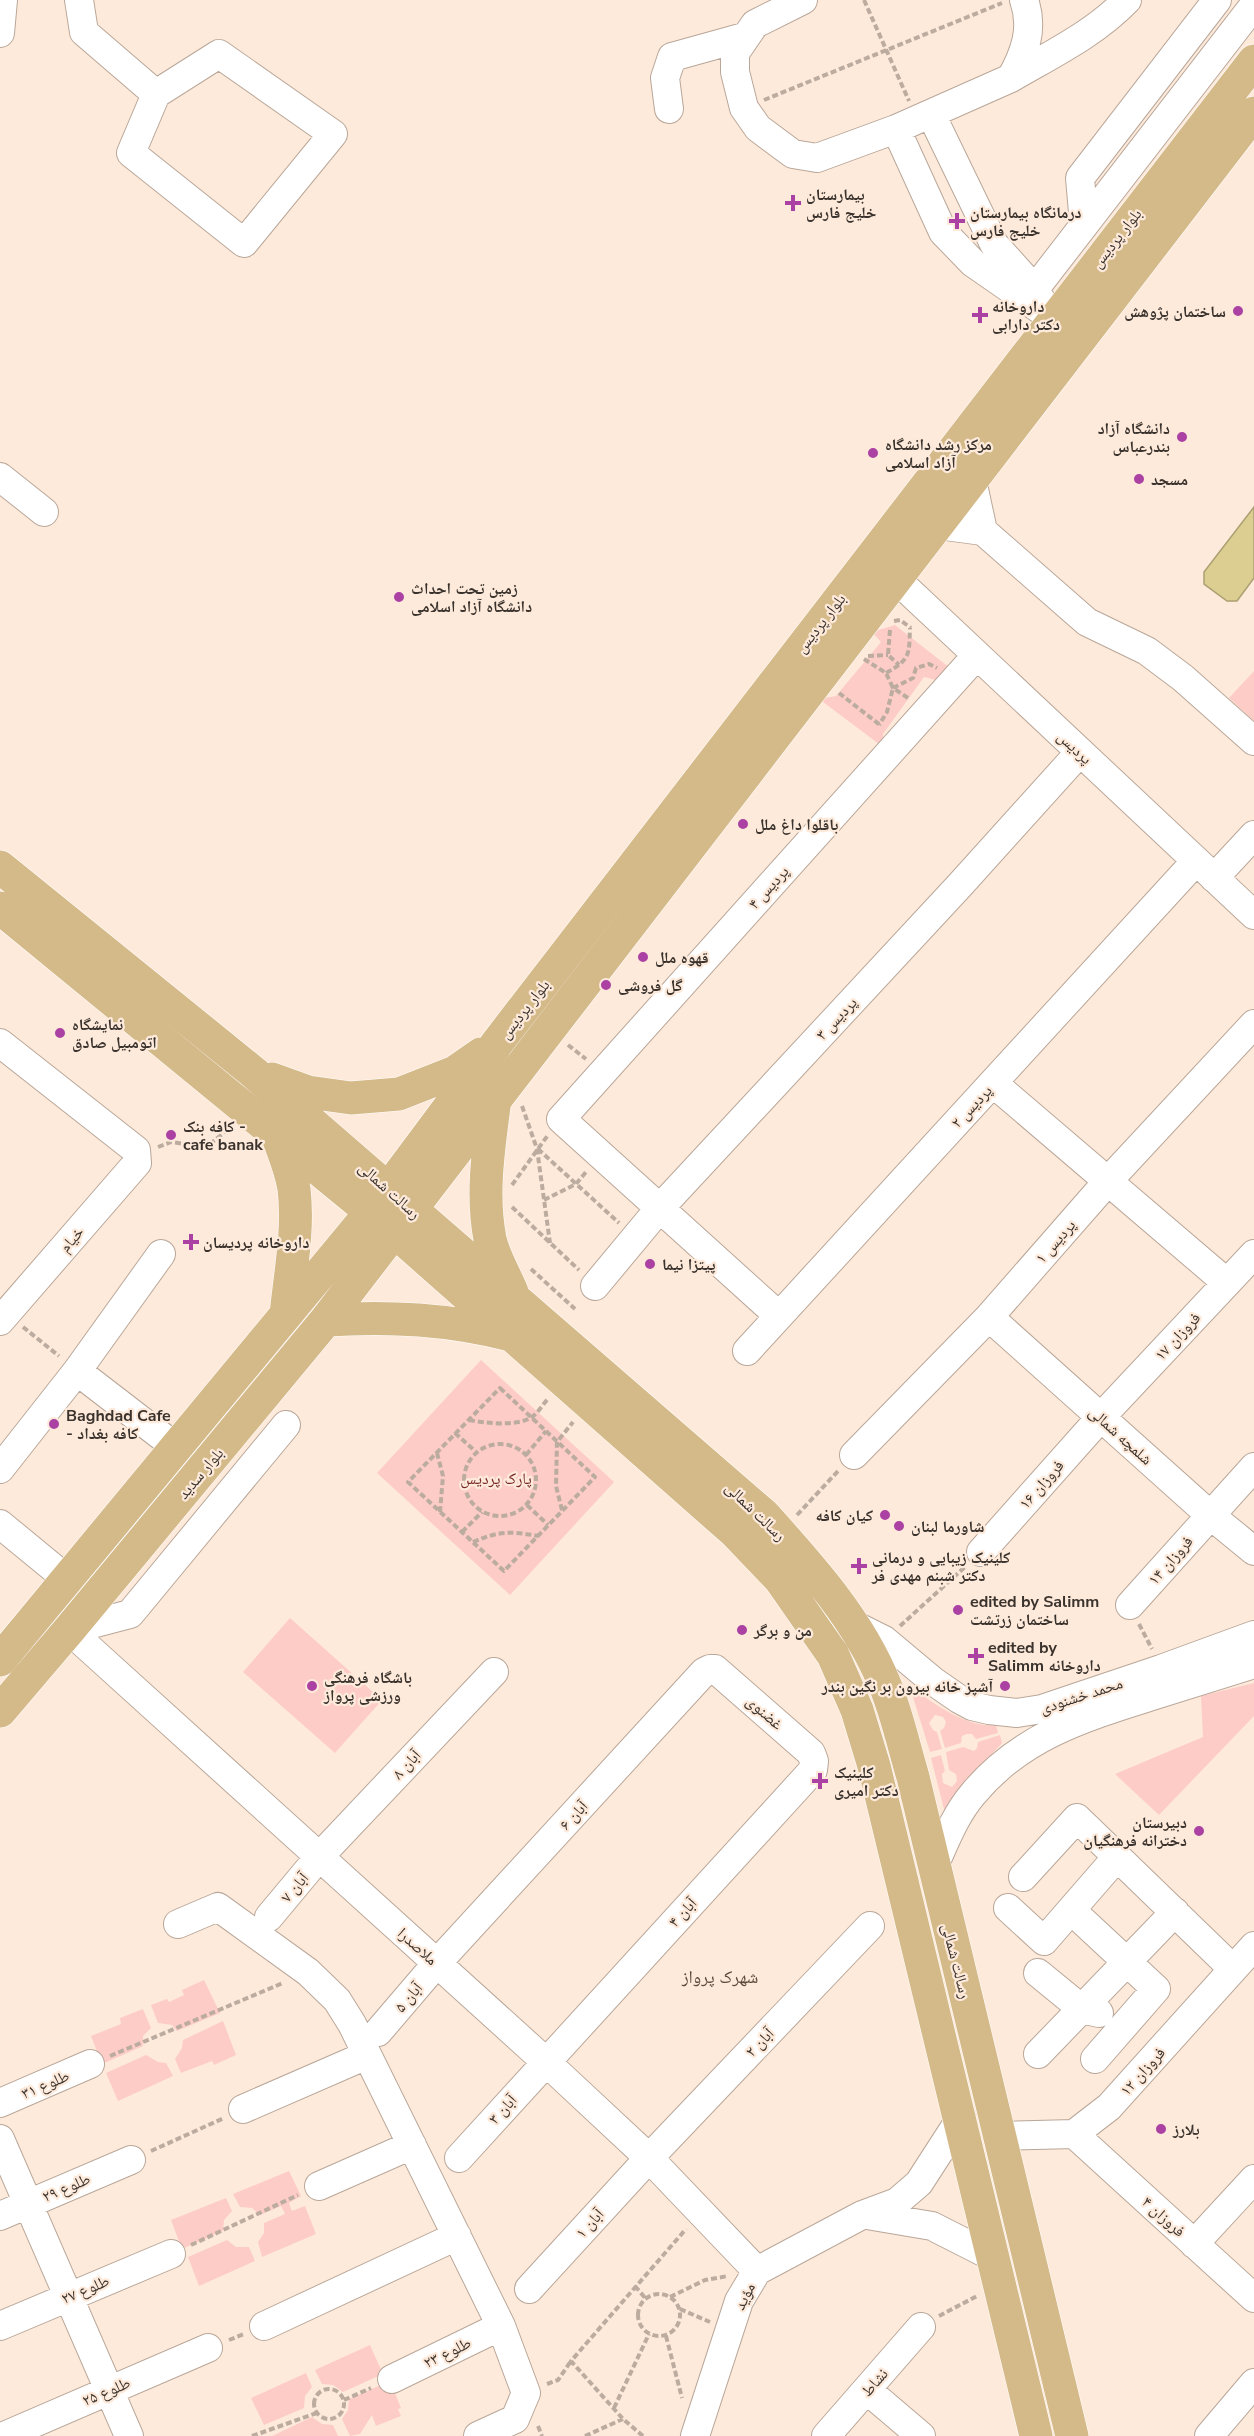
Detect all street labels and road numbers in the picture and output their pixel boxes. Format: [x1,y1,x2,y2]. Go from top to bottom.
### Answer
street label: بلوار پردیس [1086,204,1147,273]
street label: بلوار پردیس [790,589,851,658]
street label: پردیس [1052,726,1097,770]
street label: پردیس ۴ [743,861,794,914]
street label: بلوار پردیس [494,975,555,1044]
street label: پردیس ۳ [811,992,863,1045]
street label: پردیس ۲ [946,1080,998,1133]
street label: رسالت شمالی [353,1157,425,1225]
street label: پردیس ۱ [1031,1215,1081,1268]
street label: خیام [54,1222,89,1257]
street label: فروزان ۱۷ [1150,1308,1206,1366]
street label: شلمچه شمالی [1084,1401,1157,1470]
street label: بلوار سدید [173,1443,229,1504]
street label: فروزان ۱۶ [1014,1455,1069,1514]
street label: رسالت شمالی [720,1477,791,1546]
street label: فروزان ۱۴ [1143,1531,1198,1590]
street label: محمد خشنودی [1037,1672,1125,1720]
street label: غضنوی [741,1690,788,1735]
street label: آبان ۸ [387,1744,427,1784]
street label: آبان ۶ [554,1795,594,1835]
street label: آبان ۷ [276,1867,314,1907]
street label: آبان ۴ [663,1892,703,1932]
street label: رسالت شمالی [936,1921,976,2001]
street label: ملاصدرا [392,1923,442,1971]
street label: آبان ۵ [390,1977,428,2017]
street label: آبان ۲ [740,2023,780,2062]
street label: فروزان ۱۲ [1115,2043,1171,2101]
street label: طلوع ۳۱ [18,2065,73,2105]
street label: آبان ۳ [484,2089,523,2129]
street label: طلوع ۲۹ [39,2168,94,2208]
street label: فروزان ۴ [1137,2191,1190,2242]
street label: آبان ۱ [571,2203,610,2243]
street label: طلوع ۲۷ [58,2270,113,2310]
street label: مؤید [729,2279,761,2314]
street label: طلوع ۲۳ [420,2332,475,2374]
street label: نشاط [856,2364,893,2402]
street label: طلوع ۲۵ [79,2372,134,2412]

